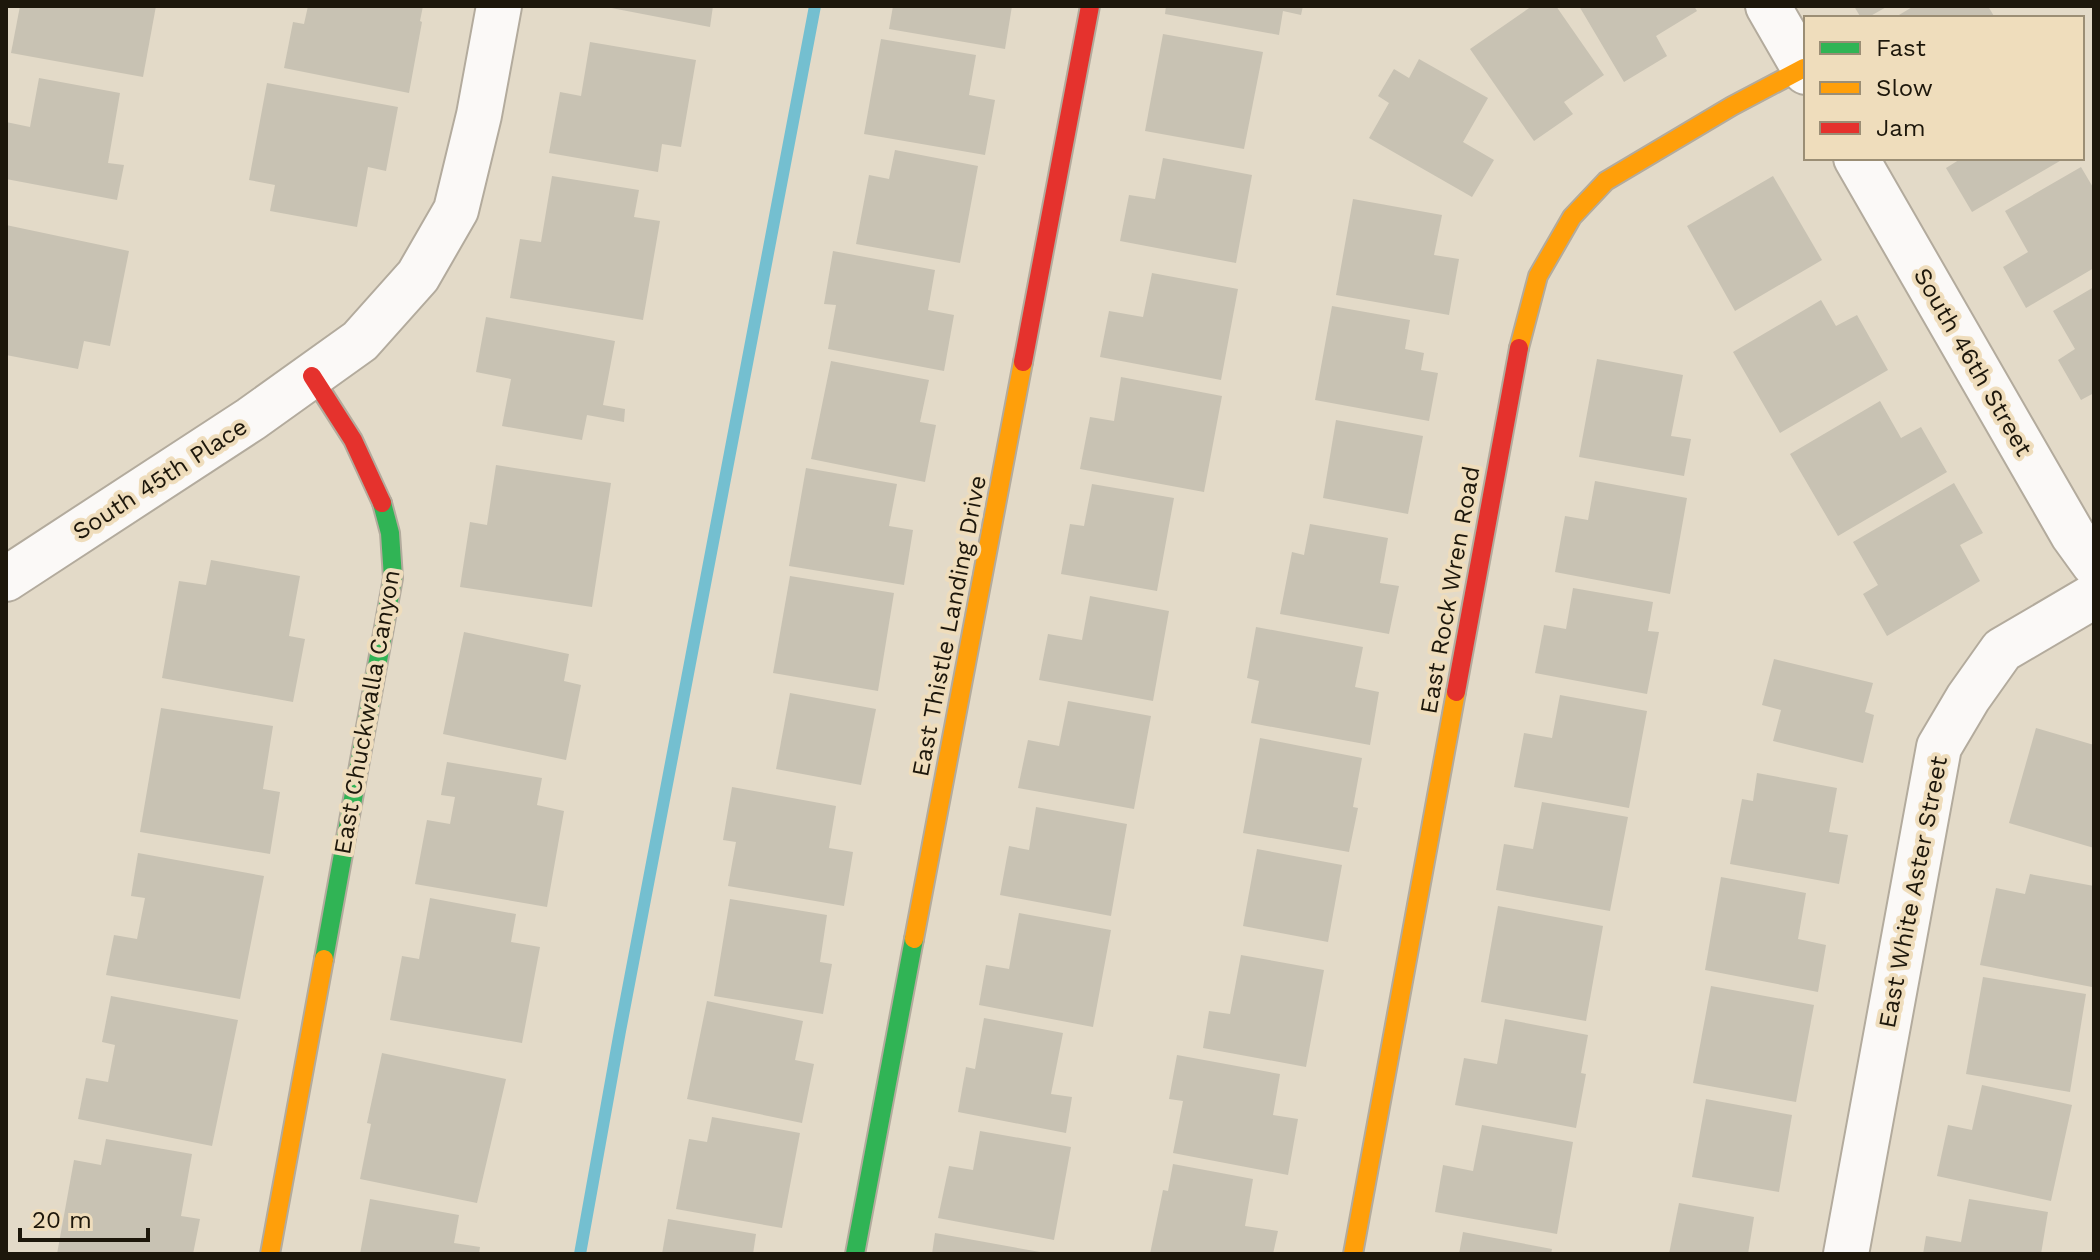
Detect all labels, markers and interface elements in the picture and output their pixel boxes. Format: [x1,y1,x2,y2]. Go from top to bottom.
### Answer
legend [1804,16,2084,160]
text: Fast [1876,34,1926,62]
text: Slow [1876,74,1933,102]
text: Jam [1876,114,1926,142]
street label: South 46th Street [1908,263,2038,461]
street label: South 45th Place [68,412,252,546]
street label: East Rock Wren Road [1414,464,1486,716]
street label: East Thistle Landing Drive [906,473,992,779]
street label: East Chuckwalla Canyon [328,568,406,856]
street label: East White Aster Street [1873,754,1953,1030]
scale bar [20,1192,148,1242]
text: 20 m [32,1206,92,1234]

